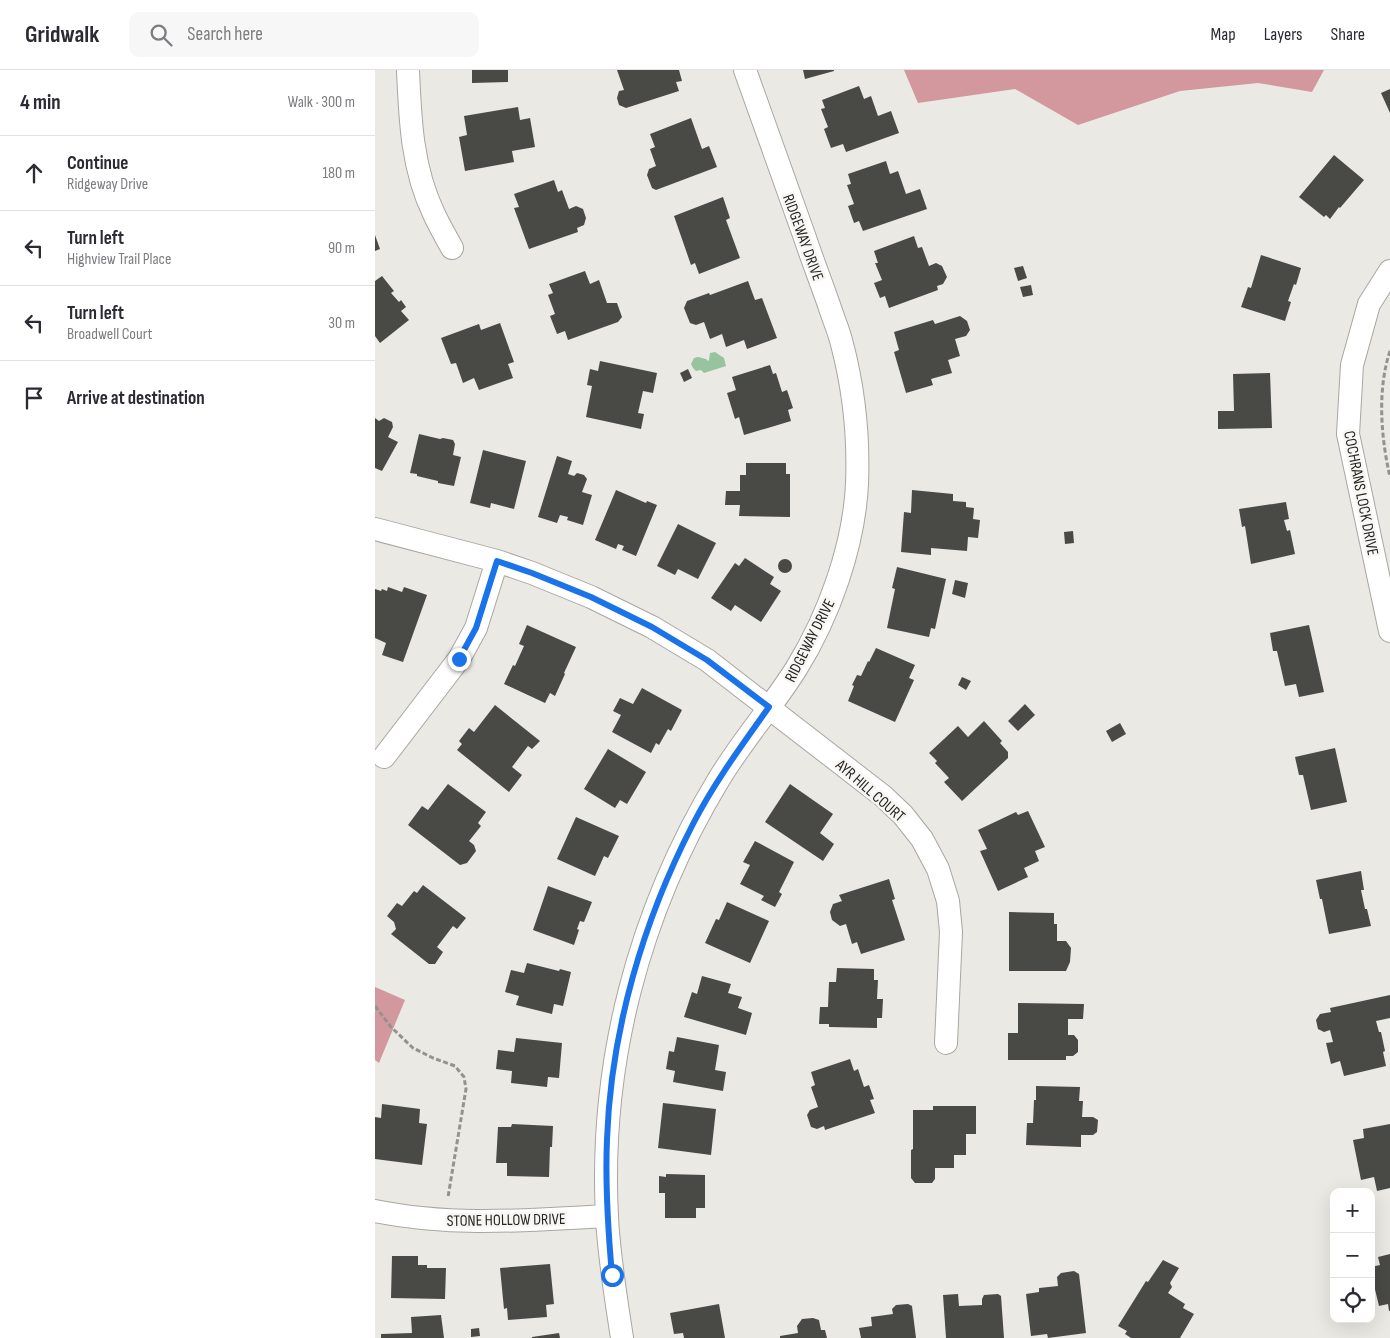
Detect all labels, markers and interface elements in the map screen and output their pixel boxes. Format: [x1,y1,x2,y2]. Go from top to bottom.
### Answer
search box [129,12,479,57]
text: Gridwalk [25,20,99,49]
icon: search [147,21,175,49]
text: Search here [187,23,263,46]
text: Map [1211,24,1236,45]
text: Layers [1264,24,1303,45]
text: Share [1331,24,1365,45]
text: 4 min [20,90,61,115]
text: Walk · 300 m [288,93,355,112]
text: Continue [67,152,128,175]
icon: ahead [20,159,48,187]
text: 180 m [322,164,355,183]
text: Ridgeway Drive [67,175,148,194]
street label: RIDGEWAY DRIVE [778,192,827,283]
text: Turn left [67,227,124,250]
icon: left [20,234,48,262]
text: 90 m [328,239,355,258]
text: Highview Trail Place [67,250,171,269]
text: Turn left [67,302,124,325]
icon: left [20,309,48,337]
text: 30 m [328,314,355,333]
text: Broadwell Court [67,325,152,344]
icon: arrive [20,384,48,412]
text: Arrive at destination [67,387,205,410]
street label: COCHRANS LOCK DRIVE [1339,429,1382,557]
street label: RIDGEWAY DRIVE [781,596,839,685]
route end [448,648,471,671]
street label: AYR HILL COURT [831,755,909,827]
map controls [1330,1188,1375,1323]
button: + [1330,1188,1375,1233]
street label: STONE HOLLOW DRIVE [446,1210,566,1231]
button: − [1330,1233,1375,1278]
route start [601,1264,624,1287]
button: locate [1330,1278,1375,1323]

